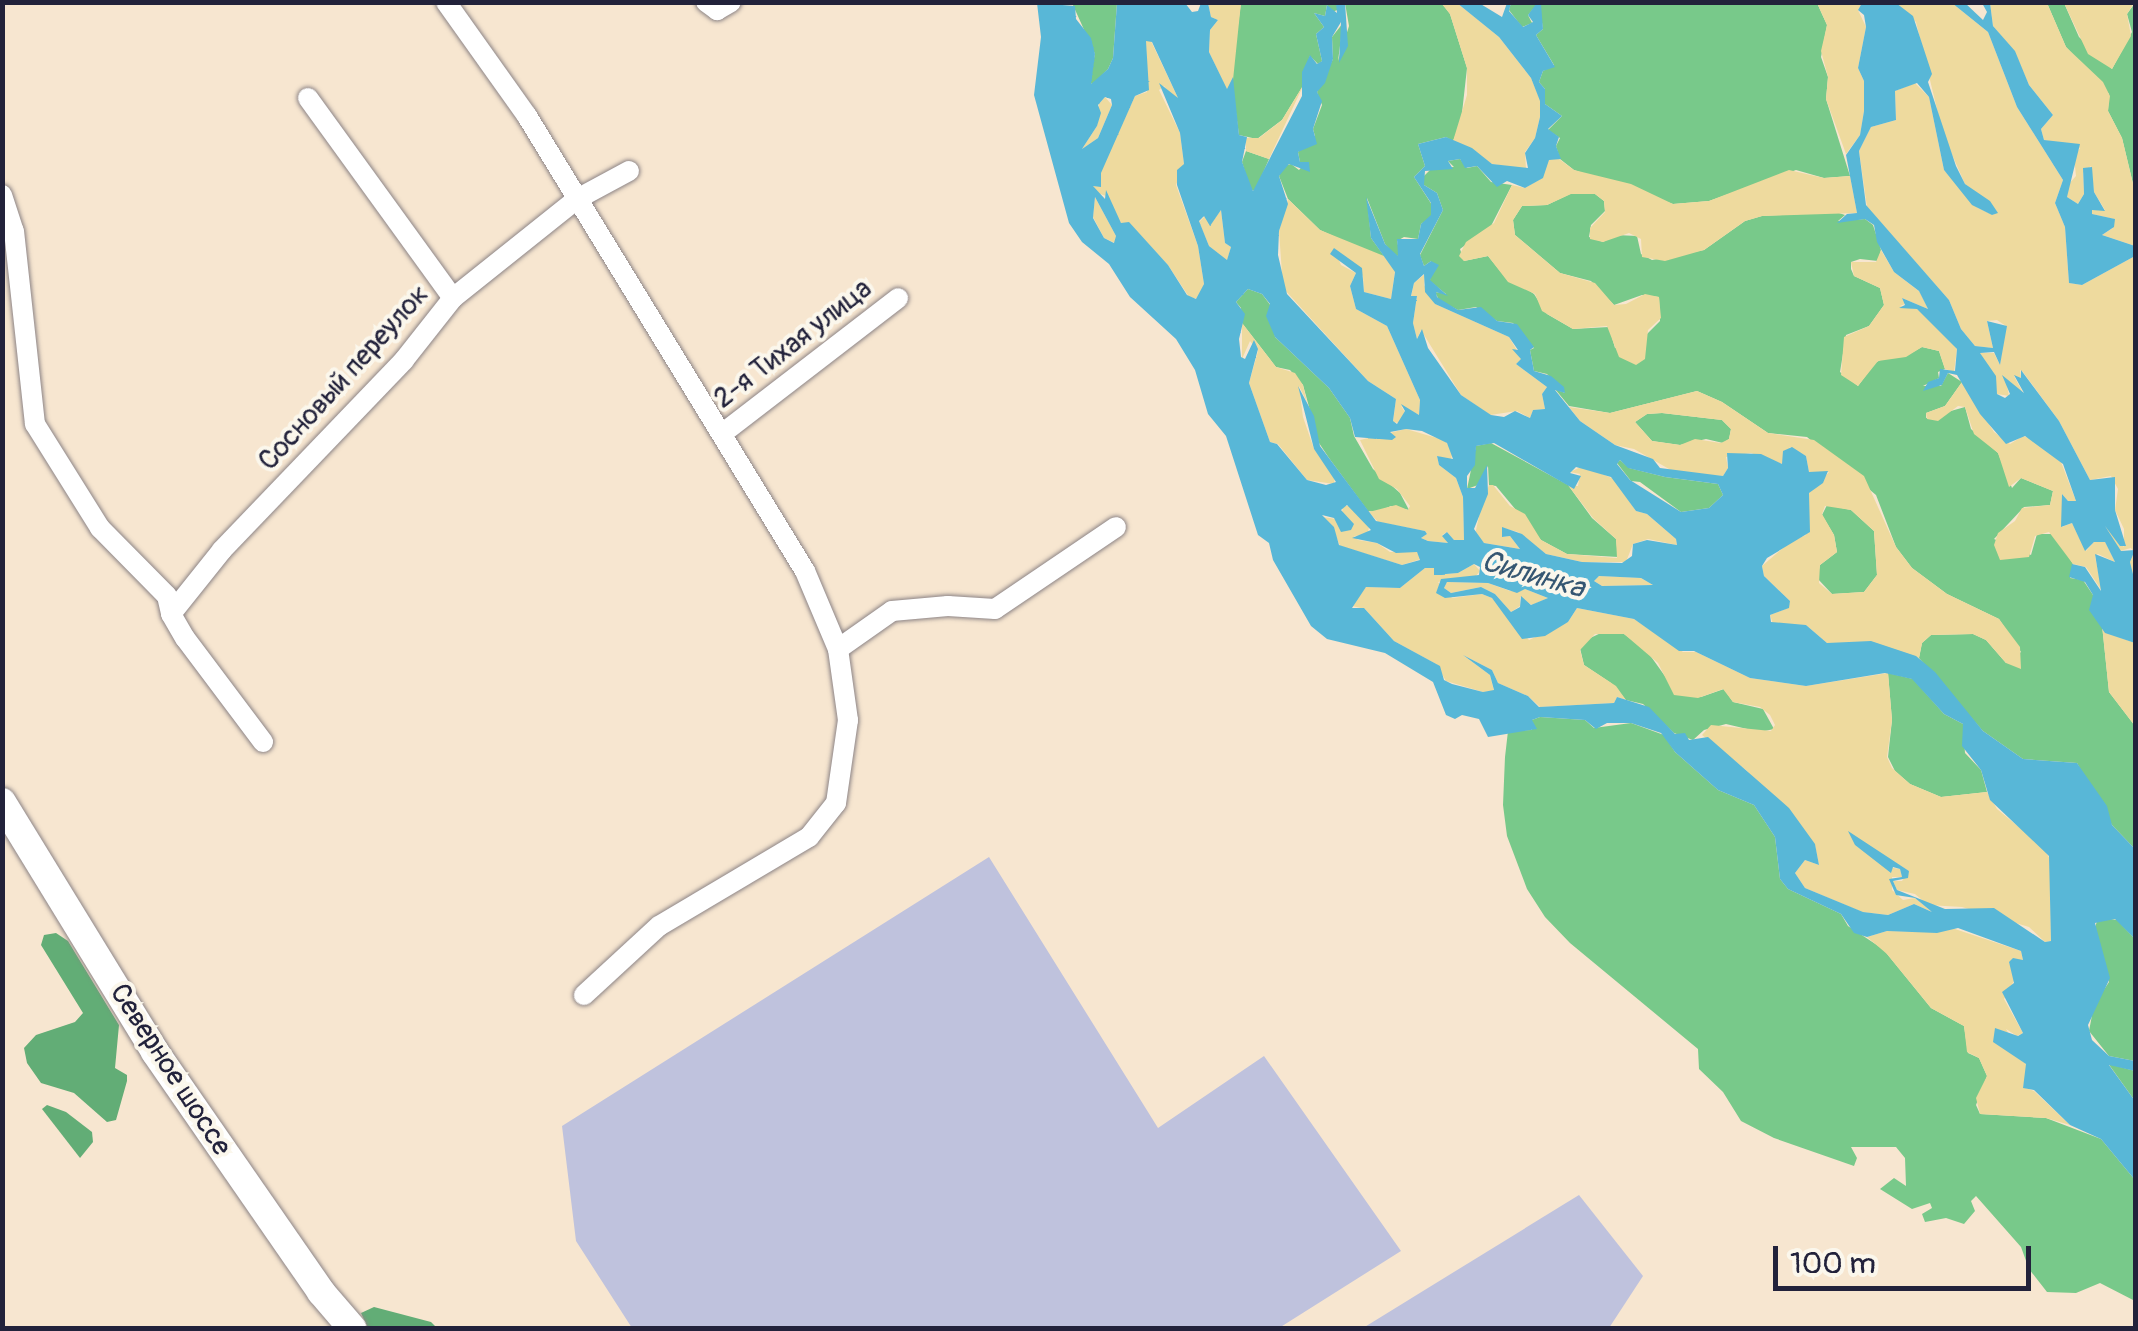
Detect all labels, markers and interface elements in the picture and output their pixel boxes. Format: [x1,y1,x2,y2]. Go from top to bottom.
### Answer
street label: 2-я Тихая улица [707,272,879,416]
street label: Сосновый переулок [252,278,436,478]
water label: Силинка [1477,543,1589,607]
street label: Северное шоссе [102,978,238,1162]
scale bar [1778,1226,2036,1288]
text: 100 m [1790,1245,1876,1282]

